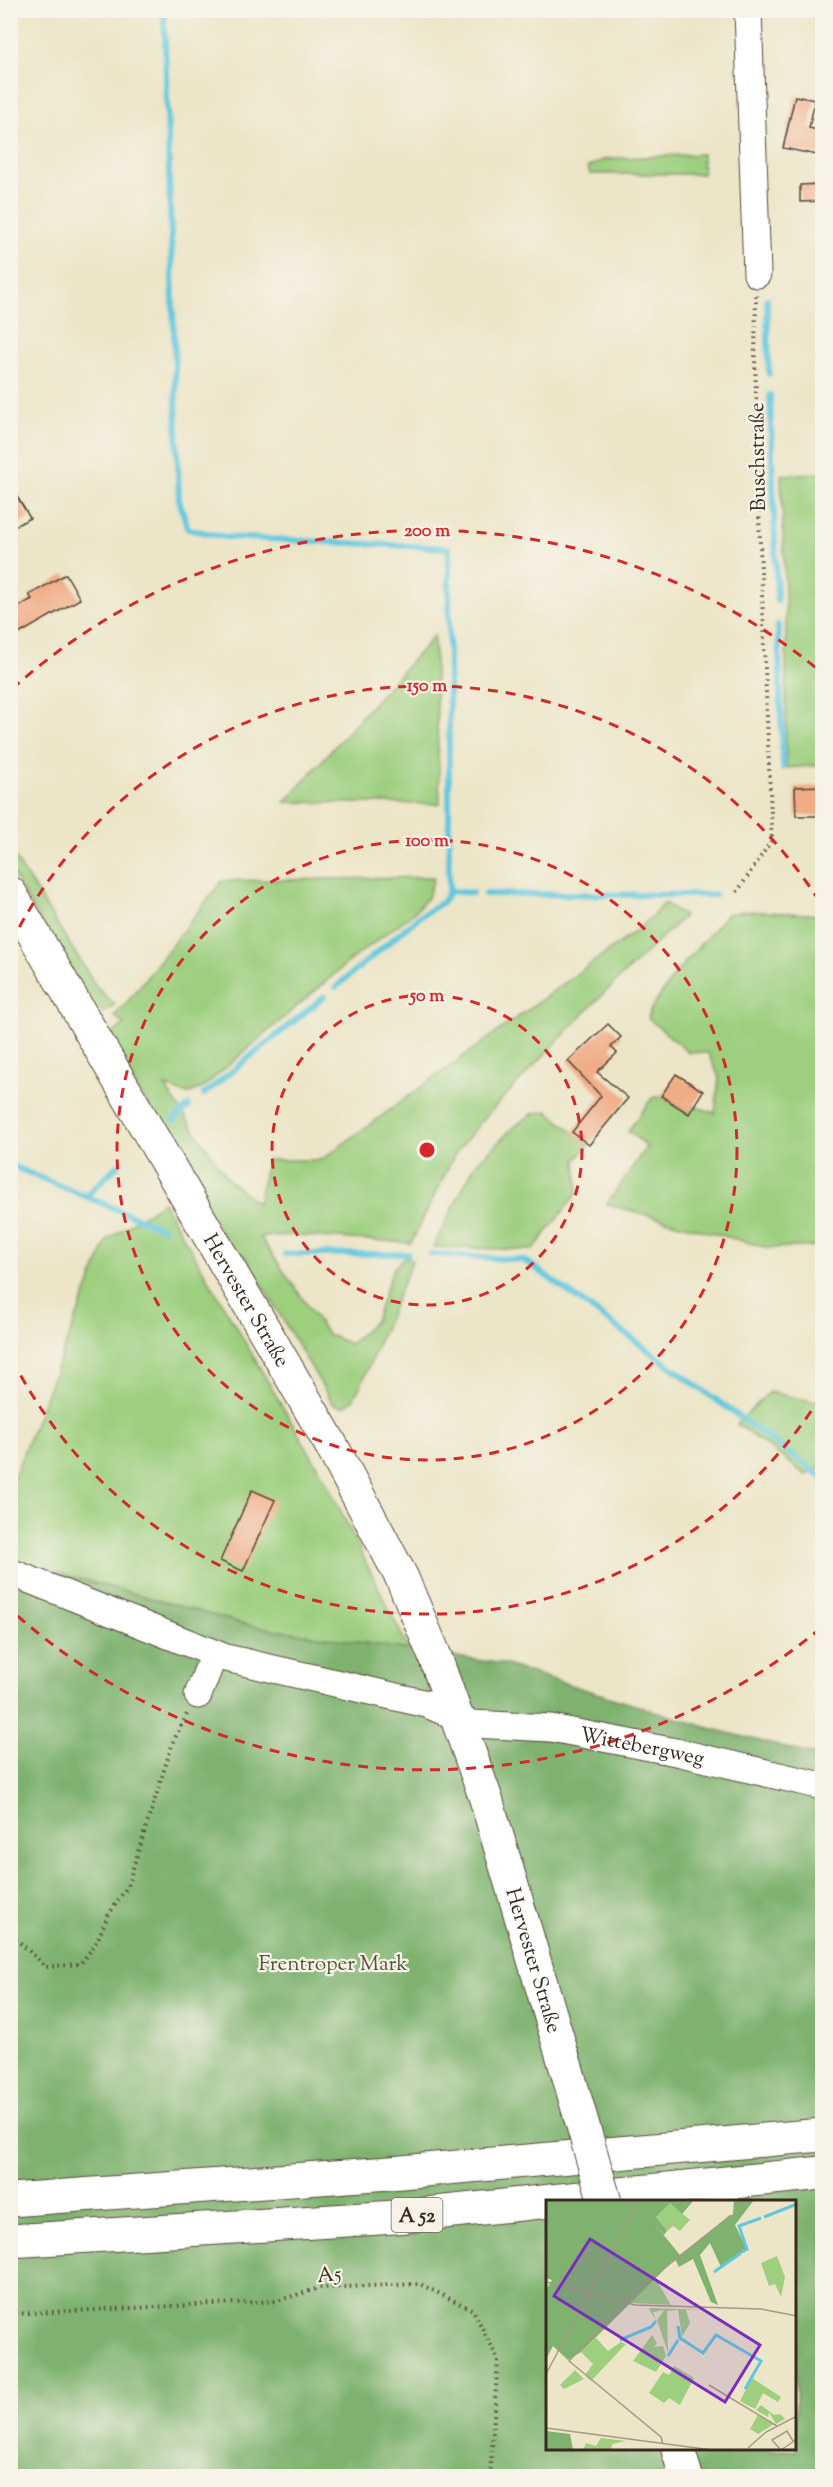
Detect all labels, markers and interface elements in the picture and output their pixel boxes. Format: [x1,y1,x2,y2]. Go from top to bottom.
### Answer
street label: Buschstraße [743,402,775,512]
text: 200 m [404,519,450,545]
text: 150 m [407,674,447,700]
text: 100 m [405,829,449,855]
text: 50 m [408,984,444,1010]
centre of rings [417,1140,437,1160]
street label: Hervester Straße [194,1229,296,1374]
street label: Wittebergweg [577,1721,707,1775]
street label: Hervester Straße [496,1884,568,2037]
park label: Frentroper Mark [258,1950,408,1980]
road number: A 52 [392,2198,442,2232]
inset map [546,2200,797,2451]
street label: A5 [316,2260,343,2292]

